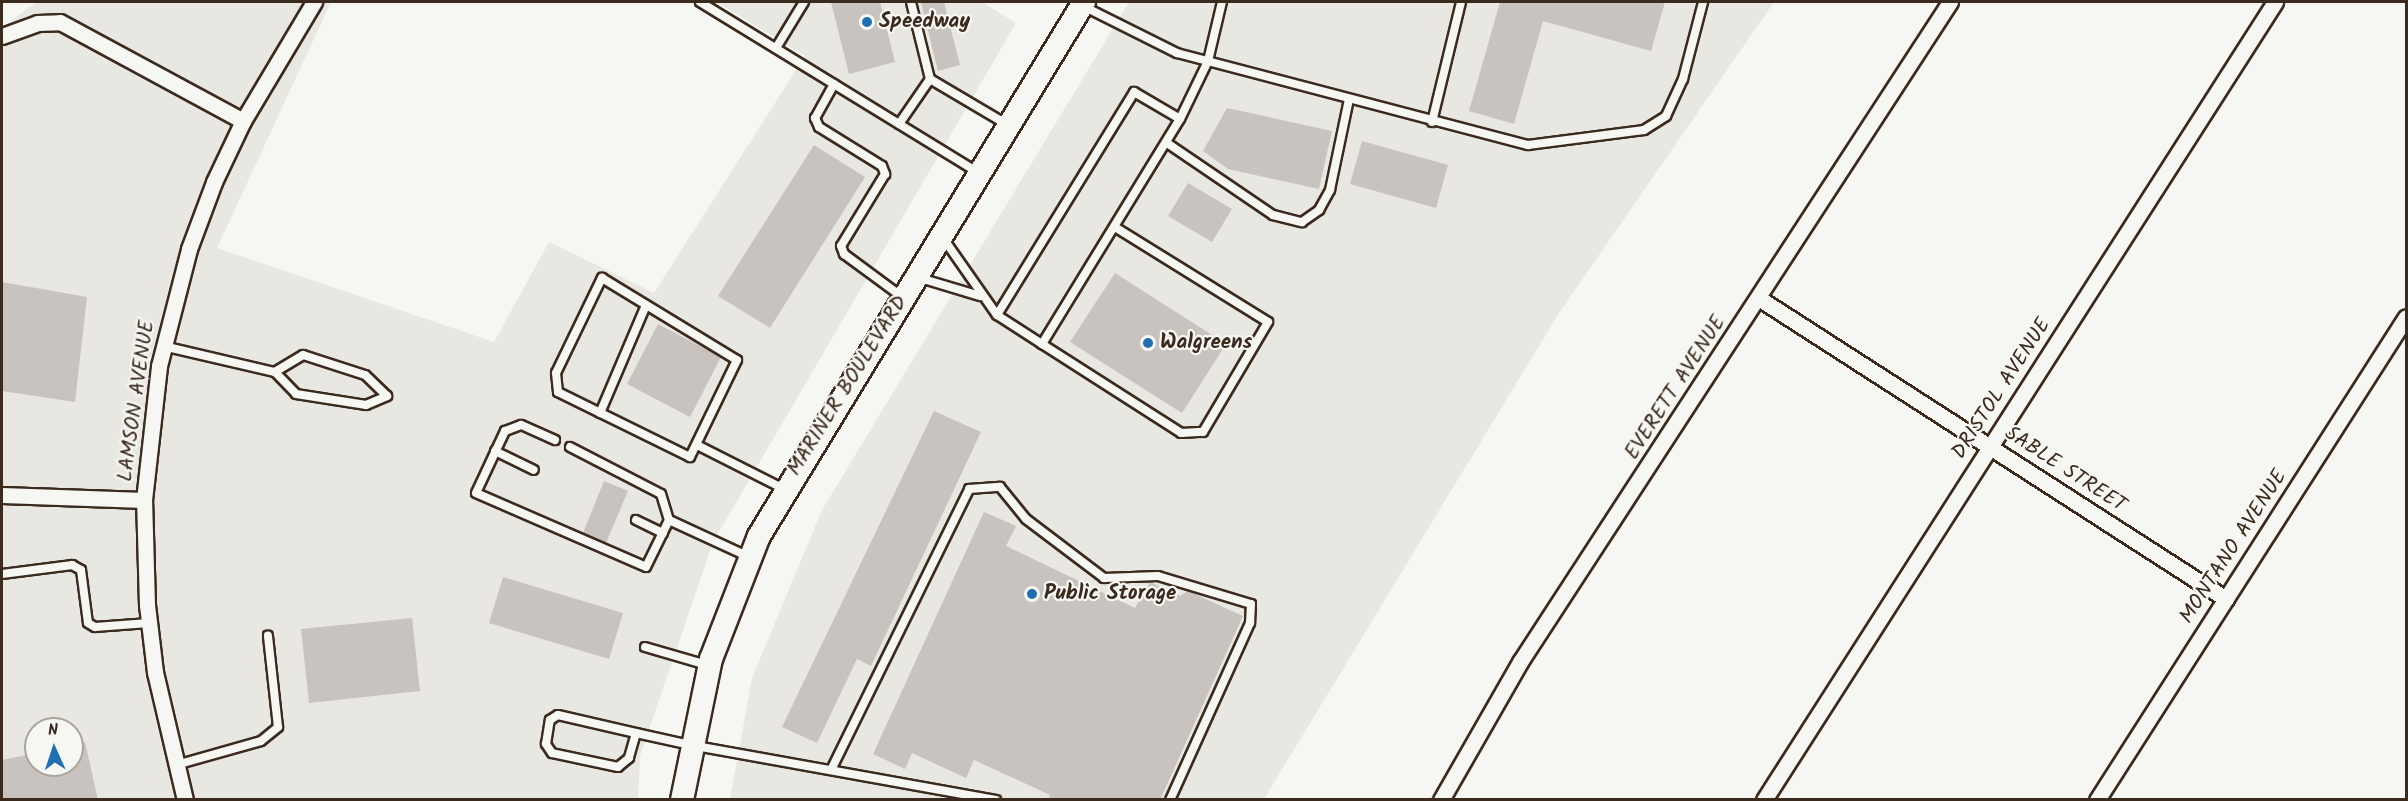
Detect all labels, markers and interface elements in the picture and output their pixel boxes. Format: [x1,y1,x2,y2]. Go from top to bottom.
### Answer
place label: Speedway [879,9,970,35]
marker: Speedway [860,15,874,29]
street label: MARINER BOULEVARD [782,291,914,481]
street label: EVERETT AVENUE [1620,311,1732,465]
street label: DRISTOL AVENUE [1947,314,2057,464]
street label: LAMSON AVENUE [113,319,161,483]
place label: Walgreens [1160,330,1252,356]
marker: Walgreens [1141,336,1155,350]
street label: SABLE STREET [1999,421,2131,519]
street label: MONTANO AVENUE [2175,465,2293,629]
place label: Public Storage [1044,581,1176,607]
marker: Public Storage [1025,587,1039,601]
north arrow [24,717,84,777]
text: N [47,718,59,743]

